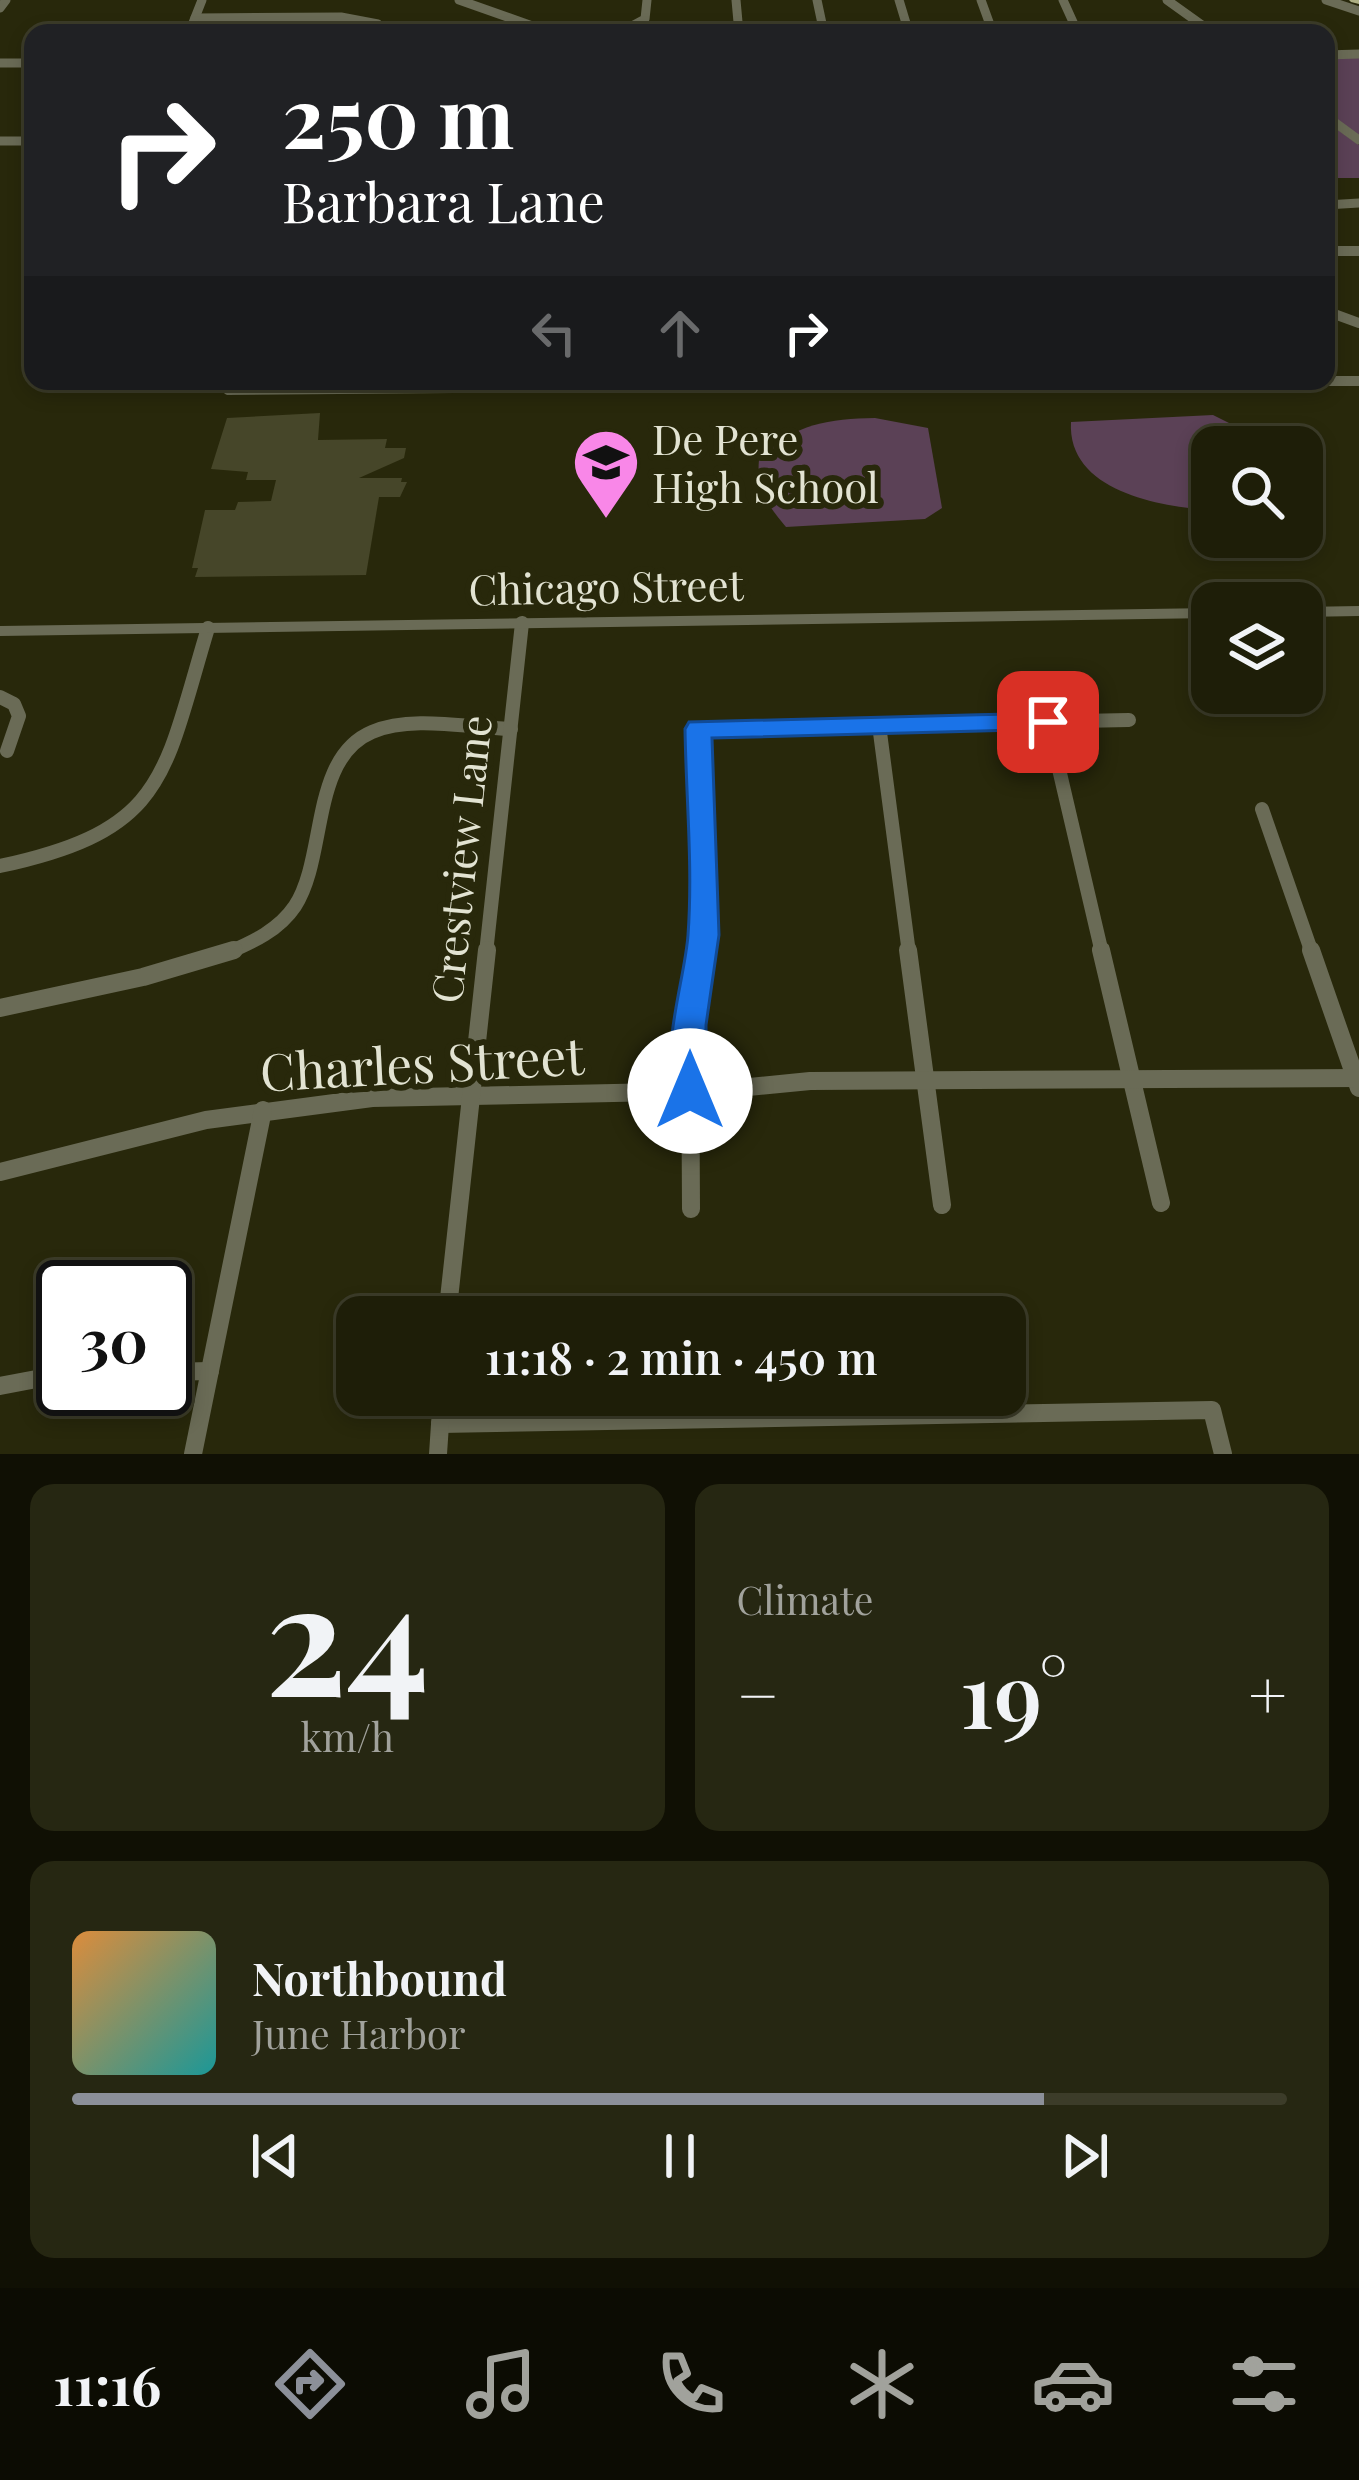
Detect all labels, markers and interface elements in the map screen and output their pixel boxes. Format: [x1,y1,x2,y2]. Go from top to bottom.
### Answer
text: 250 m [282,58,514,170]
icon: right [84,72,240,228]
text: Barbara Lane [282,165,605,237]
icon: left [521,300,587,366]
icon: ahead [647,300,713,366]
icon: right [773,300,839,366]
place label: De Pere High School [652,410,879,514]
map controls [1191,426,1323,714]
button: search [1191,426,1323,558]
school or university icon: De Pere High School [571,427,641,521]
street label: Chicago Street [468,556,745,616]
button: layers [1191,582,1323,714]
pin [997,671,1099,773]
icon: arrive [1015,689,1081,755]
street label: Crestview Lane [417,712,503,1006]
street label: Charles Street [258,1020,587,1104]
position arrow [627,1028,753,1154]
speed limit sign: 30 [36,1260,192,1416]
text: 11:18 · 2 min · 450 m [485,1326,877,1386]
text: 24 [265,1528,429,1736]
text: Climate [737,1573,874,1625]
text: 19° [960,1632,1068,1752]
text: − [737,1649,779,1737]
text: + [1248,1649,1287,1737]
text: km/h [300,1710,394,1762]
text: Northbound [252,1947,507,2007]
text: June Harbor [252,2007,466,2059]
icon: previous [242,2123,308,2189]
icon: pause [647,2123,713,2189]
icon: next [1052,2123,1118,2189]
icon: directions [268,2342,352,2426]
icon: music [459,2342,543,2426]
icon: phone [649,2342,733,2426]
icon: climate [840,2342,924,2426]
icon: car [1031,2342,1115,2426]
icon: filters [1222,2342,1306,2426]
text: 11:16 [53,2348,161,2420]

